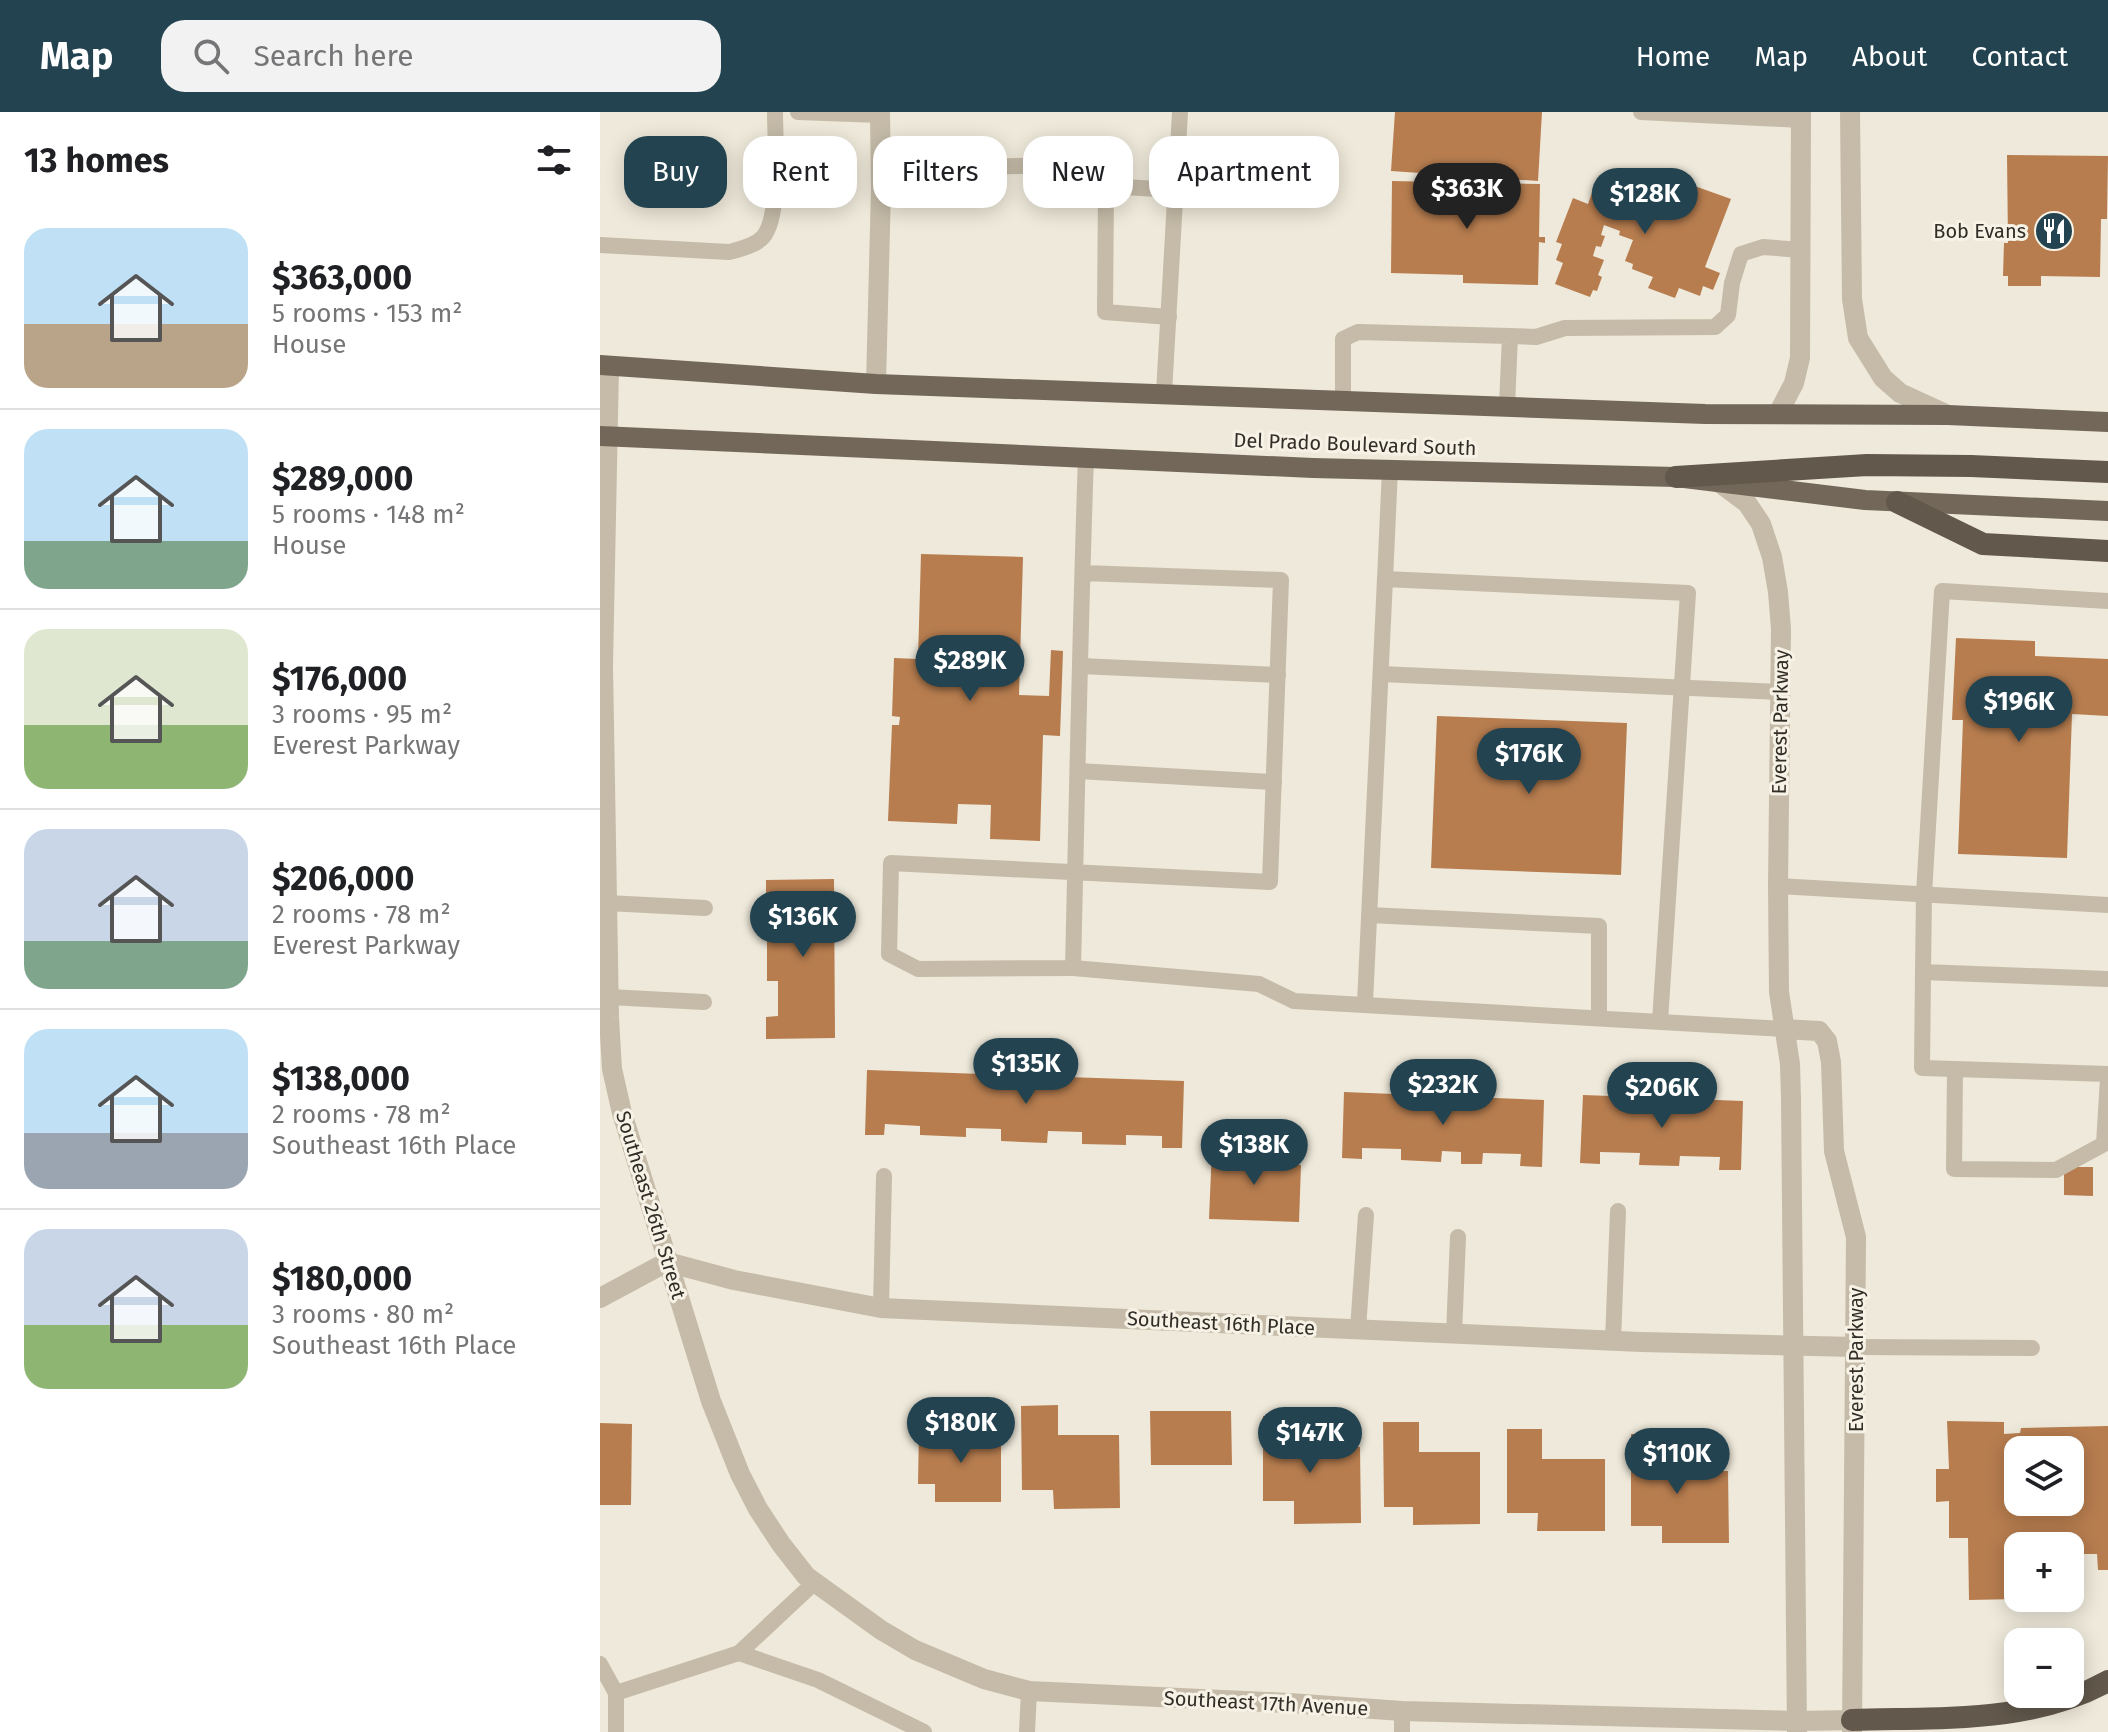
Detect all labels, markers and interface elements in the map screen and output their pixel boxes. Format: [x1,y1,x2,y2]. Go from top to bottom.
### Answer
search box [161,20,721,92]
text: Map [40,33,113,79]
icon: search [189,34,233,78]
text: Search here [253,38,414,74]
text: Home [1636,40,1710,73]
text: Map [1754,40,1808,73]
text: About [1852,40,1927,73]
text: Contact [1971,40,2068,73]
chip: Buy [624,136,727,208]
chip: Rent [743,136,857,208]
chip: Filters [873,136,1007,208]
chip: New [1023,136,1133,208]
chip: Apartment [1149,136,1339,208]
icon: filters [532,138,576,182]
text: 13 homes [24,140,169,181]
pin: $363K [1411,163,1523,231]
pin: $128K [1589,168,1701,236]
text: $363K [1431,173,1503,204]
text: $128K [1610,178,1680,209]
restaurant icon: Bob Evans [2033,210,2075,252]
place label: Bob Evans [1933,219,2026,243]
text: $363,000 [272,257,412,298]
icon: home [88,260,184,356]
text: 5 rooms · 153 m² [272,298,463,329]
text: House [272,329,346,360]
street label: Del Prado Boulevard South [1233,428,1477,460]
text: $289,000 [272,458,414,499]
icon: home [88,461,184,557]
text: 5 rooms · 148 m² [272,499,465,530]
text: House [272,530,346,561]
pin: $289K [914,635,1026,703]
text: $289K [933,645,1007,676]
street label: Everest Parkway [1767,649,1793,795]
text: $176,000 [272,658,407,699]
icon: home [88,661,184,757]
pin: $196K [1963,676,2075,744]
text: $196K [1983,686,2055,717]
text: 3 rooms · 95 m² [272,699,452,730]
pin: $176K [1473,728,1585,796]
text: Everest Parkway [272,730,460,761]
text: $176K [1495,738,1563,769]
text: $206,000 [272,858,414,899]
icon: home [88,861,184,957]
pin: $136K [747,891,859,959]
text: 2 rooms · 78 m² [272,899,451,930]
text: $136K [768,901,838,932]
text: Everest Parkway [272,930,460,961]
pin: $135K [970,1038,1082,1106]
text: $135K [991,1048,1061,1079]
text: $138,000 [272,1058,410,1099]
pin: $232K [1387,1059,1499,1127]
icon: home [88,1061,184,1157]
pin: $206K [1606,1062,1718,1130]
text: $232K [1408,1069,1478,1100]
text: $206K [1625,1072,1699,1103]
text: 2 rooms · 78 m² [272,1099,451,1130]
street label: Southeast 26th Street [611,1108,691,1303]
pin: $138K [1198,1119,1310,1187]
text: $138K [1219,1129,1289,1160]
text: Southeast 16th Place [272,1130,517,1161]
text: $180,000 [272,1258,412,1299]
icon: home [88,1261,184,1357]
street label: Everest Parkway [1844,1287,1868,1432]
text: 3 rooms · 80 m² [272,1299,454,1330]
street label: Southeast 16th Place [1126,1306,1316,1340]
text: Southeast 16th Place [272,1330,517,1361]
pin: $180K [905,1397,1017,1465]
text: $180K [925,1407,997,1438]
pin: $147K [1254,1407,1366,1475]
text: $147K [1276,1417,1344,1448]
pin: $110K [1621,1428,1733,1496]
map controls [2004,1436,2084,1708]
button: layers [2004,1436,2084,1516]
text: $110K [1643,1438,1711,1469]
button: + [2004,1532,2084,1612]
button: − [2004,1628,2084,1708]
street label: Southeast 17th Avenue [1163,1686,1369,1720]

